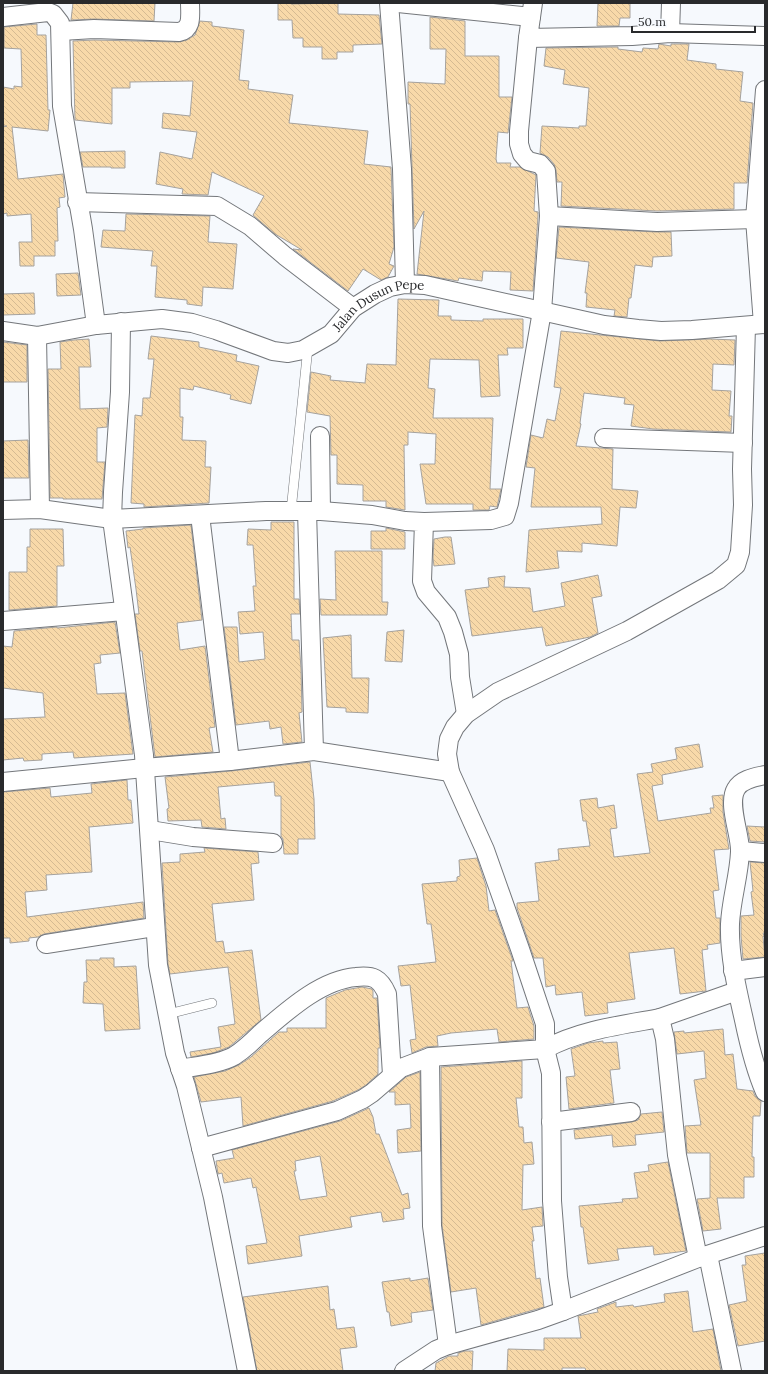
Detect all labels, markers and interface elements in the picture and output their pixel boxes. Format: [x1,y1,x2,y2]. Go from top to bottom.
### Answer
scale bar [632,8,755,34]
text: 50 m [638,14,666,29]
street label: Jalan Dusun Pepe [328,276,425,336]

